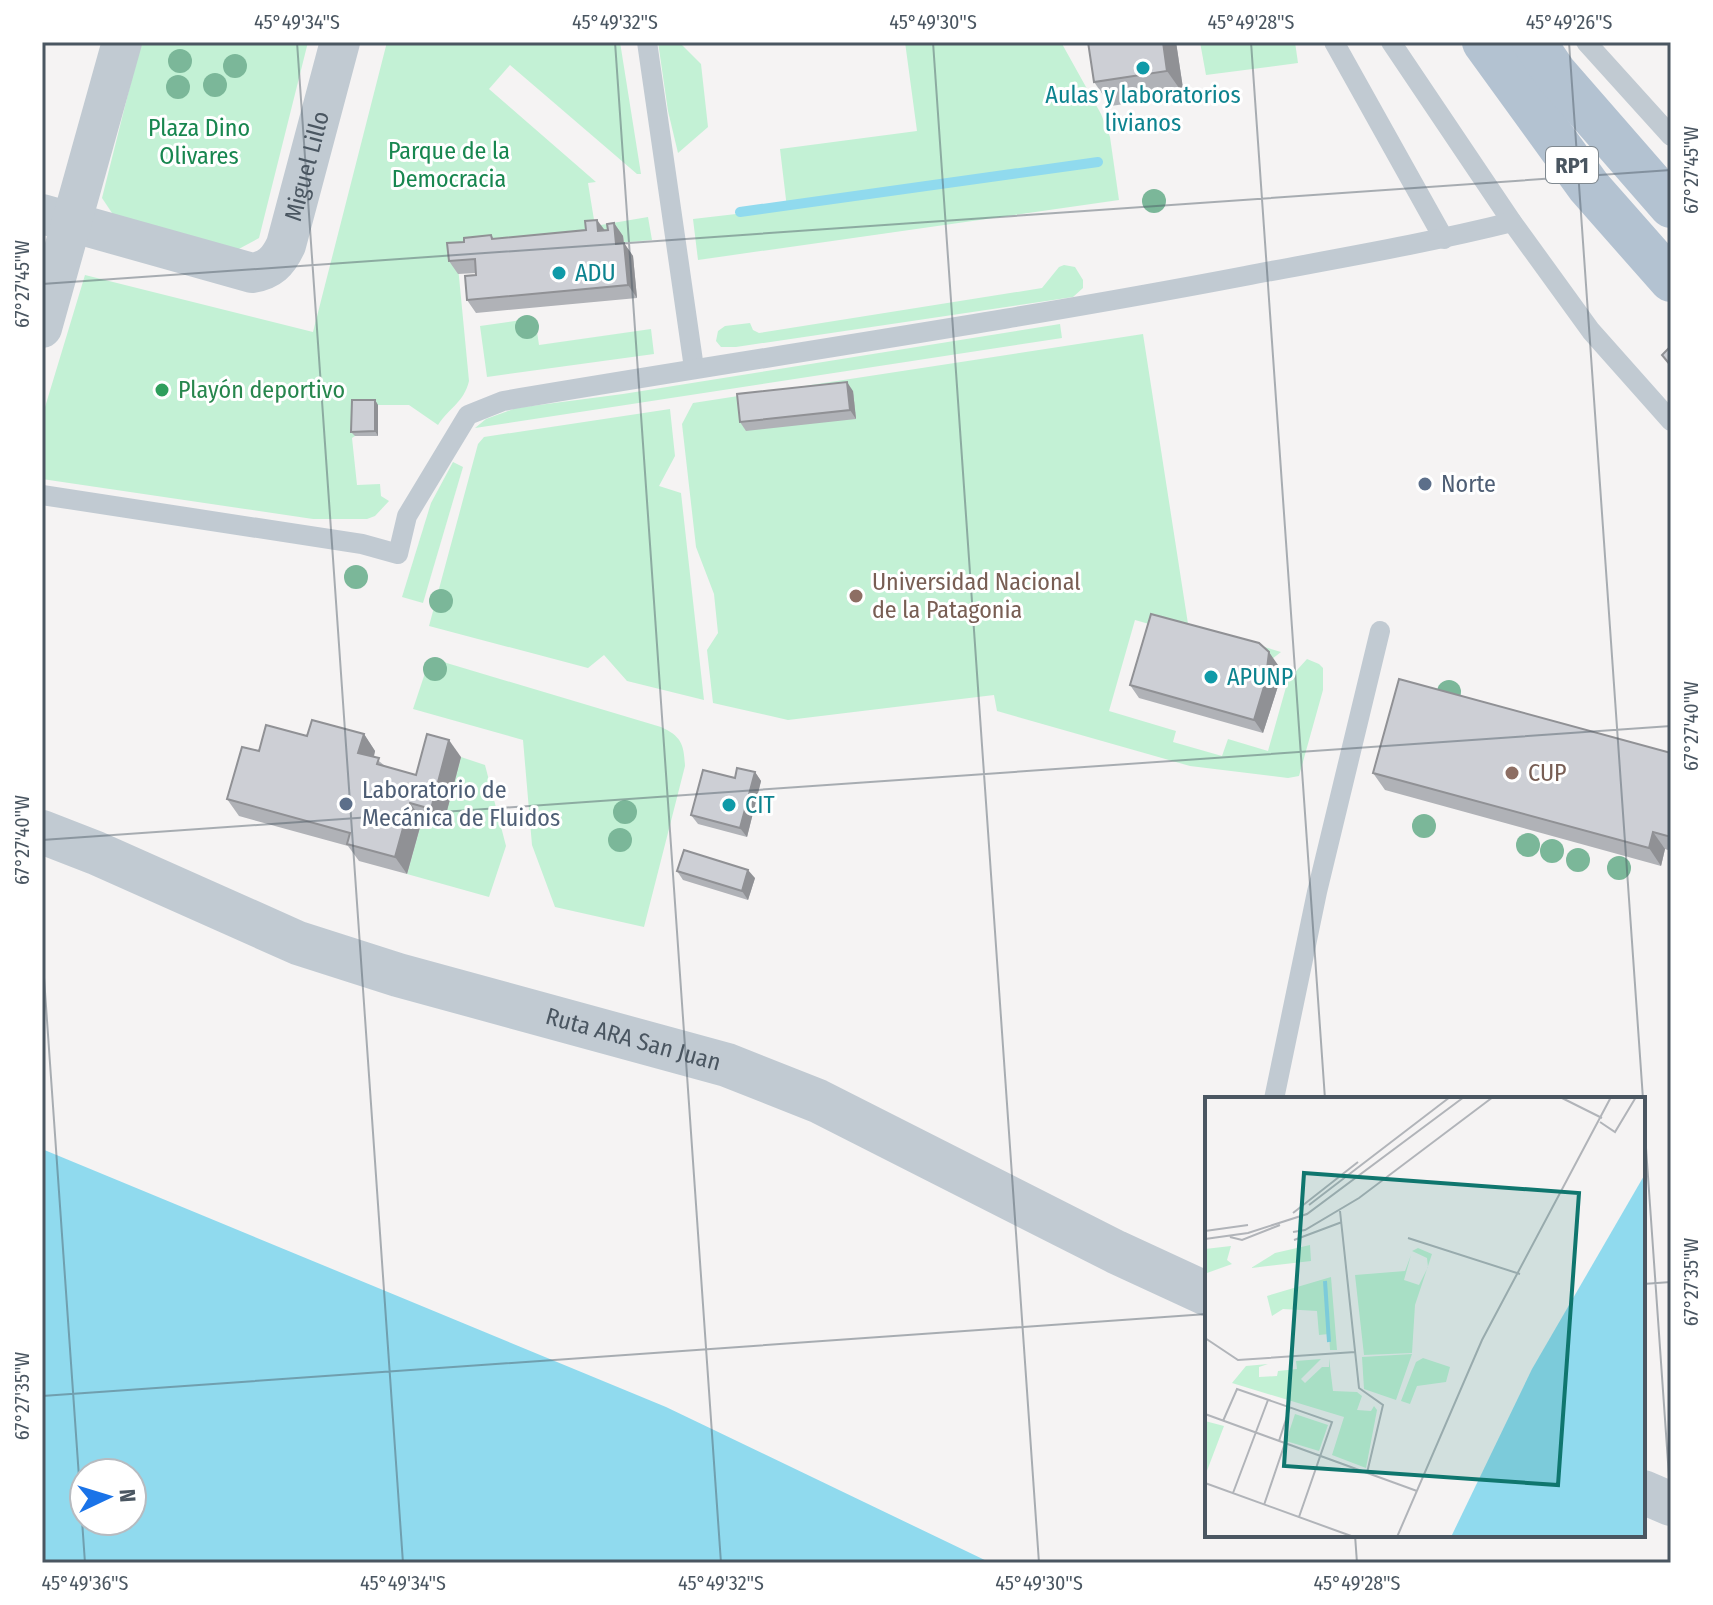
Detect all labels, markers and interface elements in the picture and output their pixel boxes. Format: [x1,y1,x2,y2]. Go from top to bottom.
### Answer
text: 45°49'34"S [254,10,340,34]
text: 45°49'32"S [572,10,658,34]
text: 45°49'30"S [889,10,977,34]
text: 45°49'28"S [1208,10,1295,34]
text: 45°49'26"S [1526,10,1612,34]
marker: Aulas y laboratorios livianos [1134,59,1152,77]
place label: Aulas y laboratorios livianos [1045,81,1241,137]
street label: Miguel Lillo [279,108,335,224]
park label: Plaza Dino Olivares [148,114,250,170]
text: 67°27'45"W [1679,126,1703,214]
park label: Parque de la Democracia [388,137,510,193]
road number: RP1 [1546,147,1598,183]
text: 67°27'45"W [10,240,34,328]
place label: ADU [575,259,616,287]
marker: ADU [550,264,568,282]
place label: Playón deportivo [178,376,345,404]
marker: Playón deportivo [153,381,171,399]
place label: Norte [1441,470,1496,498]
marker: Norte [1416,475,1434,493]
place label: Universidad Nacional de la Patagonia [872,568,1081,624]
marker: Universidad Nacional de la Patagonia [847,587,865,605]
place label: APUNP [1227,663,1293,691]
marker: APUNP [1202,668,1220,686]
text: 67°27'40"W [1679,681,1703,771]
place label: CUP [1528,759,1567,787]
marker: CUP [1503,764,1521,782]
place label: Laboratorio de Mecánica de Fluidos [362,776,560,832]
place label: CIT [745,791,775,819]
text: 67°27'40"W [10,795,34,885]
marker: Laboratorio de Mecánica de Fluidos [337,795,355,813]
marker: CIT [720,796,738,814]
street label: Ruta ARA San Juan [543,1002,724,1077]
inset map [1205,1097,1645,1537]
text: 67°27'35"W [1679,1238,1703,1326]
text: 67°27'35"W [10,1352,34,1440]
north arrow [68,1457,148,1537]
text: N [114,1488,141,1503]
text: 45°49'36"S [42,1571,129,1595]
text: 45°49'34"S [360,1571,446,1595]
text: 45°49'32"S [678,1571,764,1595]
text: 45°49'30"S [995,1571,1083,1595]
text: 45°49'28"S [1314,1571,1401,1595]

